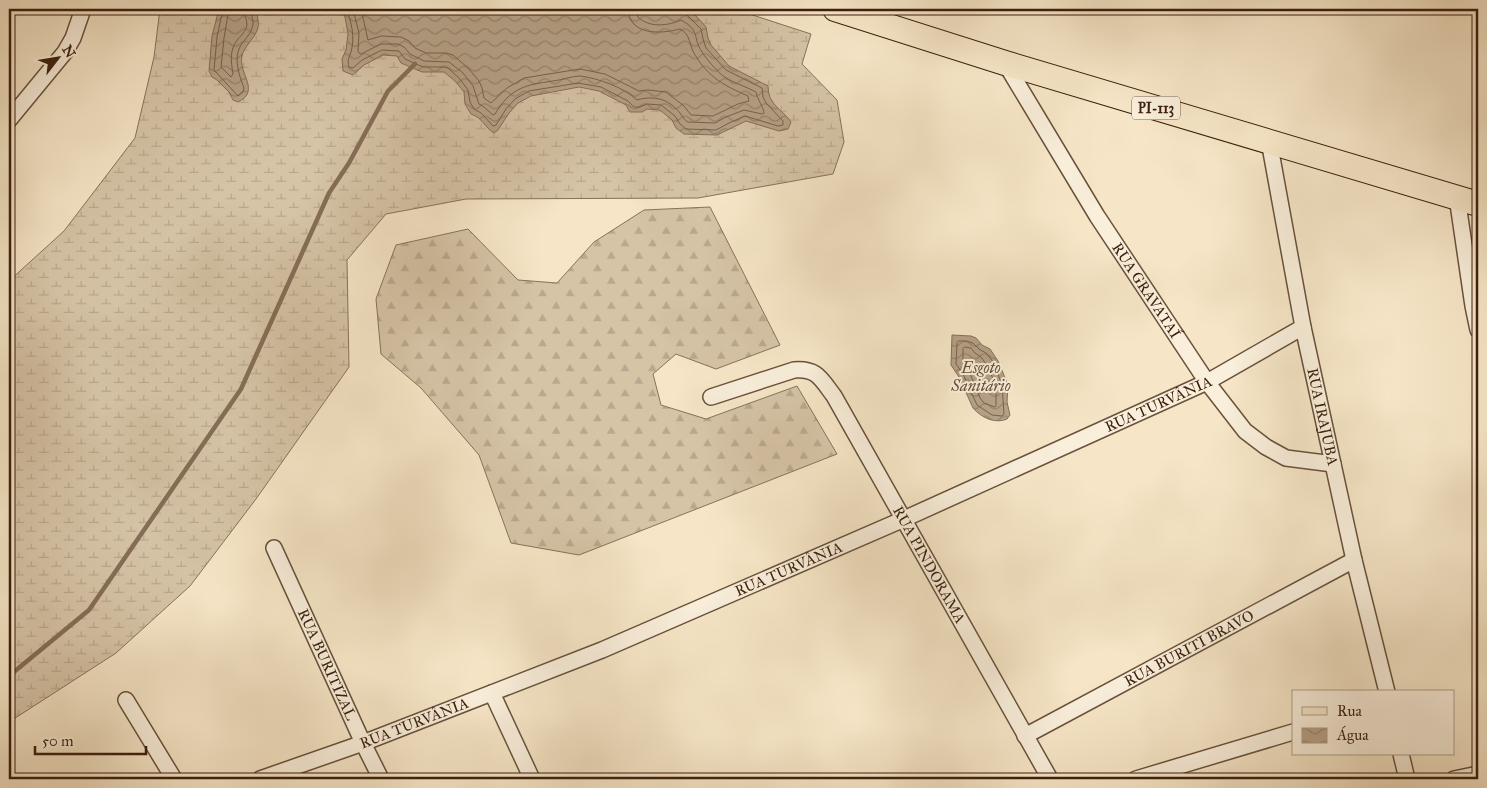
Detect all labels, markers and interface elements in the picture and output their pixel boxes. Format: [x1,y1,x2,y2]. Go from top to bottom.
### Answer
north arrow [32,32,82,82]
text: N [58,42,79,61]
road number: PI-113 [1132,96,1180,120]
street label: RUA GRAVATAÍ [1108,239,1186,342]
water label: Esgoto Sanitário [950,358,1011,395]
street label: RUA IRAJUBA [1303,366,1342,467]
street label: RUA TURVÂNIA [1102,372,1215,436]
street label: RUA PINDORAMA [889,503,969,627]
street label: RUA TURVÂNIA [732,538,845,600]
street label: RUA BURITIZAL [294,606,360,723]
street label: RUA BURITI BRAVO [1121,606,1257,690]
legend [1292,690,1454,756]
street label: RUA TURVÂNIA [357,694,471,752]
text: Rua [1337,702,1362,720]
scale bar [35,723,146,755]
text: Água [1336,725,1369,744]
text: 50 m [42,732,74,750]

